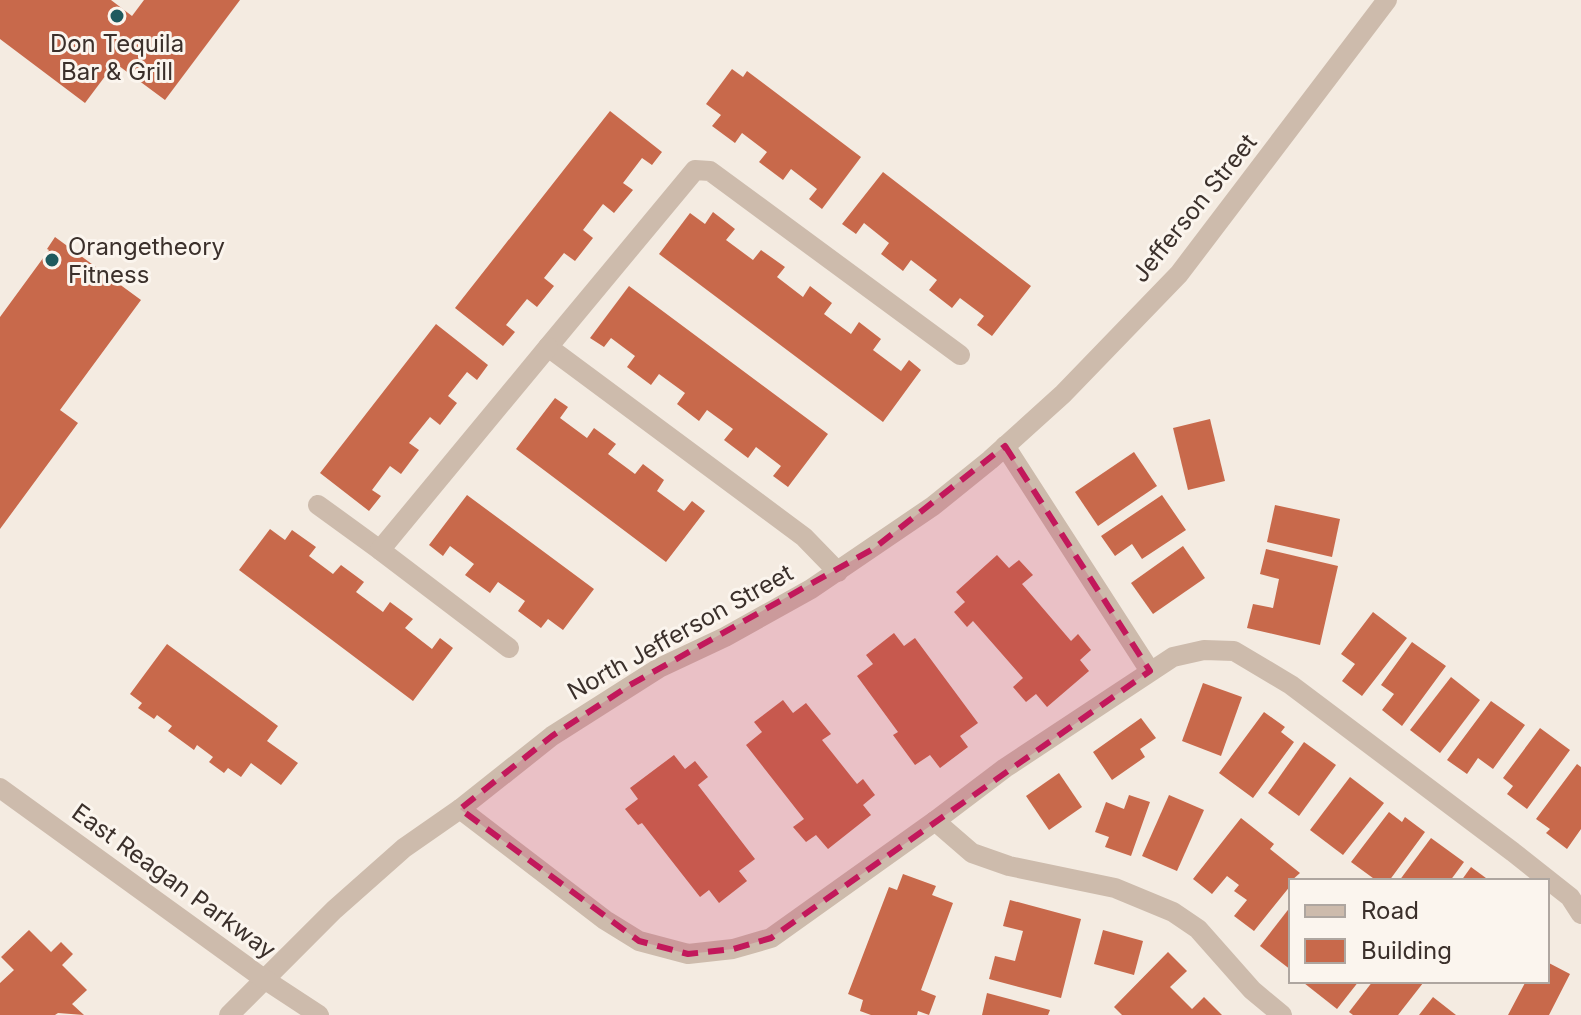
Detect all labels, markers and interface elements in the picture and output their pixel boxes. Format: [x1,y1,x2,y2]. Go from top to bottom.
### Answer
marker: Don Tequila Bar & Grill [108,7,126,25]
place label: Don Tequila Bar & Grill [50,29,184,86]
street label: Jefferson Street [1125,128,1263,288]
place label: Orangetheory Fitness [68,232,225,289]
marker: Orangetheory Fitness [43,251,61,269]
street label: North Jefferson Street [562,558,798,706]
street label: East Reagan Parkway [66,797,282,965]
legend [1289,879,1549,983]
text: Road [1361,896,1419,925]
text: Building [1361,936,1452,965]

